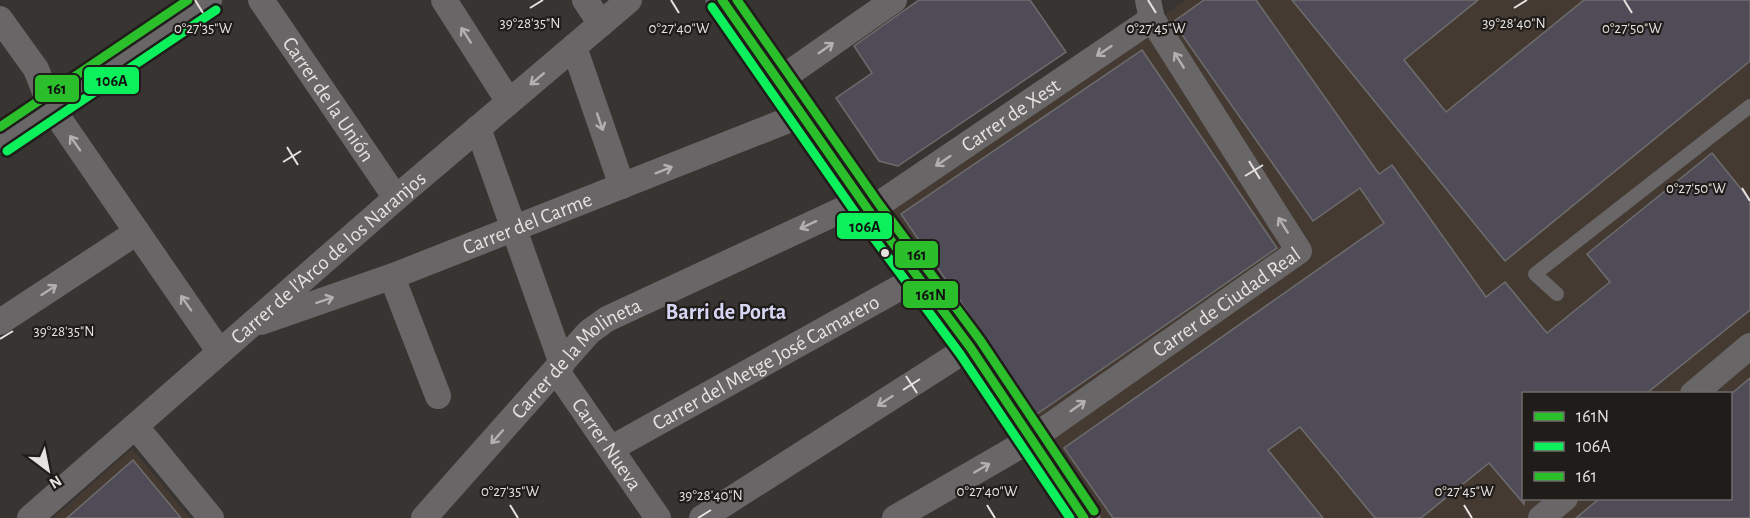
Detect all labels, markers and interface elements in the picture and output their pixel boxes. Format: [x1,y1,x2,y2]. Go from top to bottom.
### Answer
text: 39°28'35"N [500,16,560,31]
text: 39°28'40"N [1482,16,1546,31]
text: 0°27'35"W [174,21,233,36]
text: 0°27'40"W [649,21,710,36]
text: 0°27'45"W [1126,21,1186,36]
text: 0°27'50"W [1602,21,1663,36]
one-way arrow [460,27,472,44]
street label: Carrer de la Unión [278,33,378,166]
one-way arrow [817,42,833,54]
one-way arrow [1096,46,1113,58]
one-way arrow [1172,52,1184,69]
line badge: 106A [83,66,140,95]
one-way arrow [529,72,545,85]
text: 106A [96,73,128,89]
line badge: 161 [34,74,80,103]
street label: Carrer de Xest [958,75,1064,156]
text: 161 [47,81,67,97]
one-way arrow [595,112,606,131]
one-way arrow [69,135,81,151]
one-way arrow [935,155,951,167]
one-way arrow [654,164,672,175]
street label: Carrer de l'Arco de los Naranjos [227,168,430,348]
text: 0°27'50"W [1666,181,1727,196]
street label: Carrer del Carme [460,189,595,259]
line badge: 106A [836,212,893,240]
one-way arrow [1276,217,1288,234]
text: 106A [849,219,881,235]
one-way arrow [800,220,818,232]
line badge: 161 [894,240,939,269]
street label: Carrer de Ciudad Real [1149,243,1304,361]
unlabelled marker [879,247,891,259]
text: 161 [907,247,927,263]
line badge: 161N [902,280,959,309]
one-way arrow [40,284,57,296]
text: 161N [916,287,946,303]
street label: Carrer del Metge José Camarero [649,291,883,434]
one-way arrow [315,294,334,305]
one-way arrow [180,295,192,312]
street label: Carrer de la Molineta [507,295,645,423]
district label: Barri de Porta [666,301,787,323]
text: 39°28'35"N [34,324,94,339]
legend [1522,392,1732,500]
street label: Carrer Nueva [568,394,646,495]
one-way arrow [877,395,894,407]
one-way arrow [1070,400,1086,412]
text: 161N [1576,408,1609,426]
one-way arrow [490,429,504,444]
text: 106A [1576,438,1611,456]
north arrow [18,440,78,500]
one-way arrow [973,461,990,473]
text: 161 [1576,468,1597,486]
text: N [46,472,64,492]
text: 0°27'35"W [481,484,540,499]
text: 0°27'40"W [957,484,1018,499]
text: 0°27'45"W [1434,484,1494,499]
text: 39°28'40"N [679,488,743,503]

